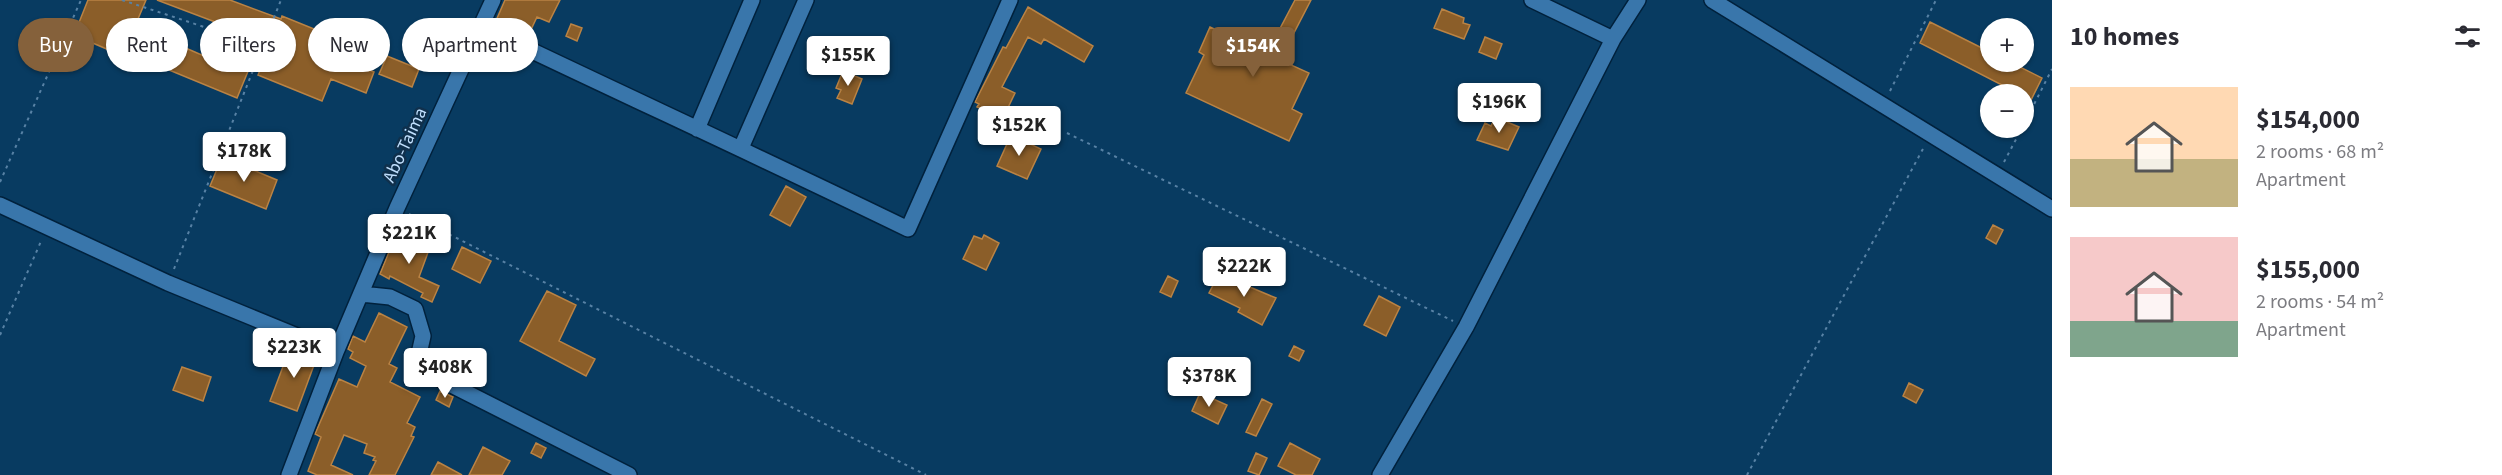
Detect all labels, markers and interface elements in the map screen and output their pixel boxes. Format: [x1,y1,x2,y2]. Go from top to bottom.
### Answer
chip: Buy [18,18,94,72]
chip: Rent [106,18,188,72]
chip: Filters [200,18,296,72]
chip: New [308,18,390,72]
chip: Apartment [402,18,538,72]
map controls [1980,18,2034,138]
button: + [1980,18,2034,72]
text: 10 homes [2070,18,2179,55]
icon: filters [2451,20,2484,53]
pin: $154K [1211,27,1295,78]
text: $154K [1226,32,1280,60]
pin: $155K [806,36,890,87]
text: $155K [821,41,875,69]
pin: $196K [1457,83,1541,134]
button: − [1980,84,2034,138]
text: $196K [1472,88,1526,116]
text: $154,000 [2256,101,2360,138]
street label: Abo-Taima [377,103,433,187]
pin: $152K [977,106,1061,157]
text: $152K [992,111,1046,139]
icon: home [2118,111,2190,183]
pin: $178K [202,132,286,183]
text: $178K [217,137,271,165]
text: 2 rooms · 68 m² [2256,138,2384,166]
text: Apartment [2256,166,2346,194]
pin: $221K [367,214,451,265]
text: $221K [382,219,436,247]
pin: $222K [1202,247,1286,298]
text: $155,000 [2256,251,2360,288]
text: $222K [1217,252,1271,280]
icon: home [2118,261,2190,333]
text: 2 rooms · 54 m² [2256,288,2384,316]
text: Apartment [2256,316,2346,344]
pin: $223K [252,328,336,379]
text: $223K [267,333,321,361]
pin: $408K [403,348,487,399]
text: $408K [418,353,472,381]
pin: $378K [1167,357,1251,408]
text: $378K [1182,362,1236,390]

